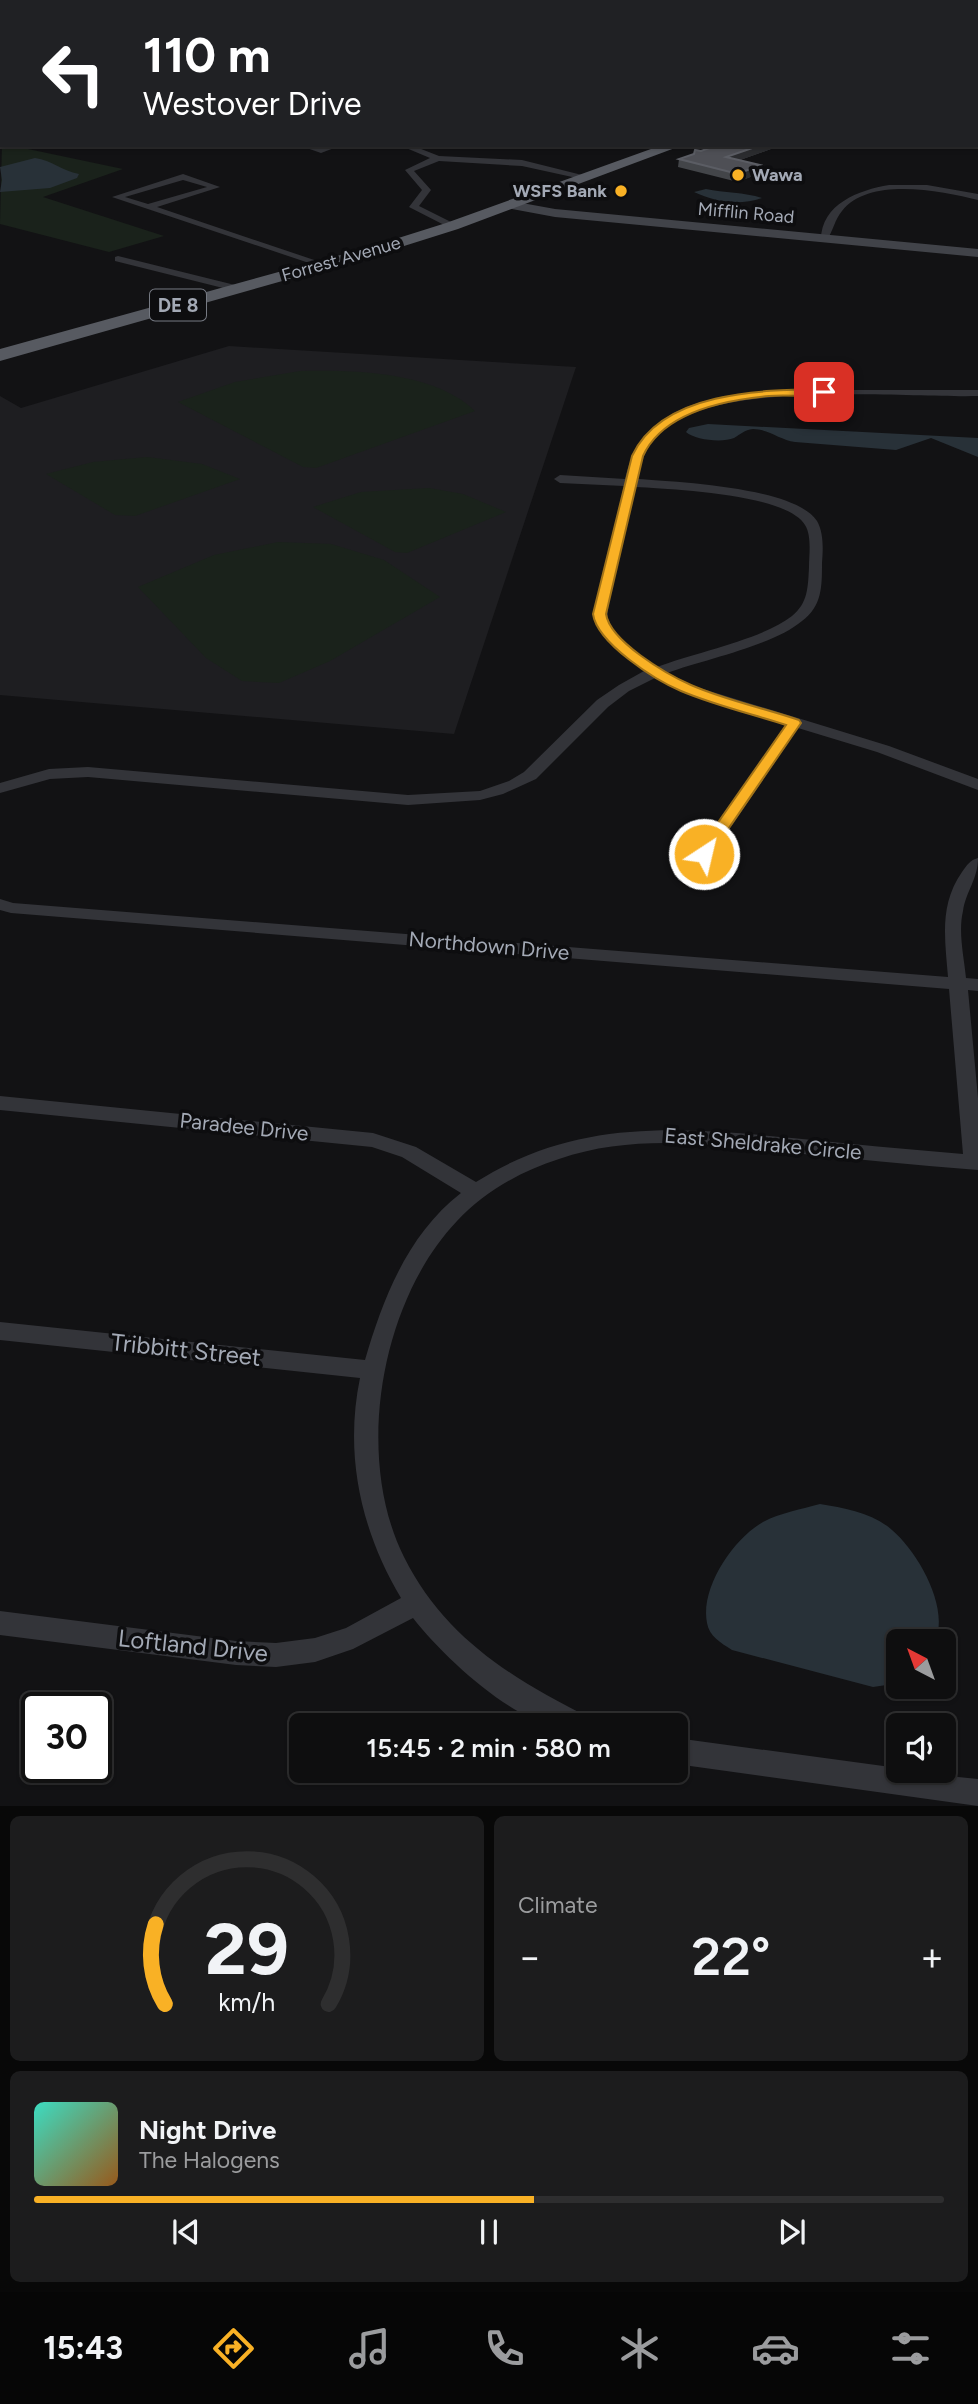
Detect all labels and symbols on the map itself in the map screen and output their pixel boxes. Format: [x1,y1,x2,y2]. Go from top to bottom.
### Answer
place label: Wawa [752,164,803,186]
marker: Wawa [730,167,746,183]
place label: WSFS Bank [513,180,607,202]
marker: WSFS Bank [613,183,629,199]
street label: Mifflin Road [697,198,795,228]
street label: Forrest Avenue [279,231,403,286]
road number: DE 8 [150,290,206,320]
pin [794,362,854,422]
position arrow [667,817,741,891]
street label: Northdown Drive [408,926,570,965]
street label: Paradee Drive [178,1107,310,1146]
street label: East Sheldrake Circle [663,1122,863,1165]
street label: Tribbitt Street [110,1327,263,1372]
street label: Loftland Drive [117,1623,270,1668]
north arrow [886,1629,956,1699]
speed limit sign: 30 [21,1692,112,1783]

